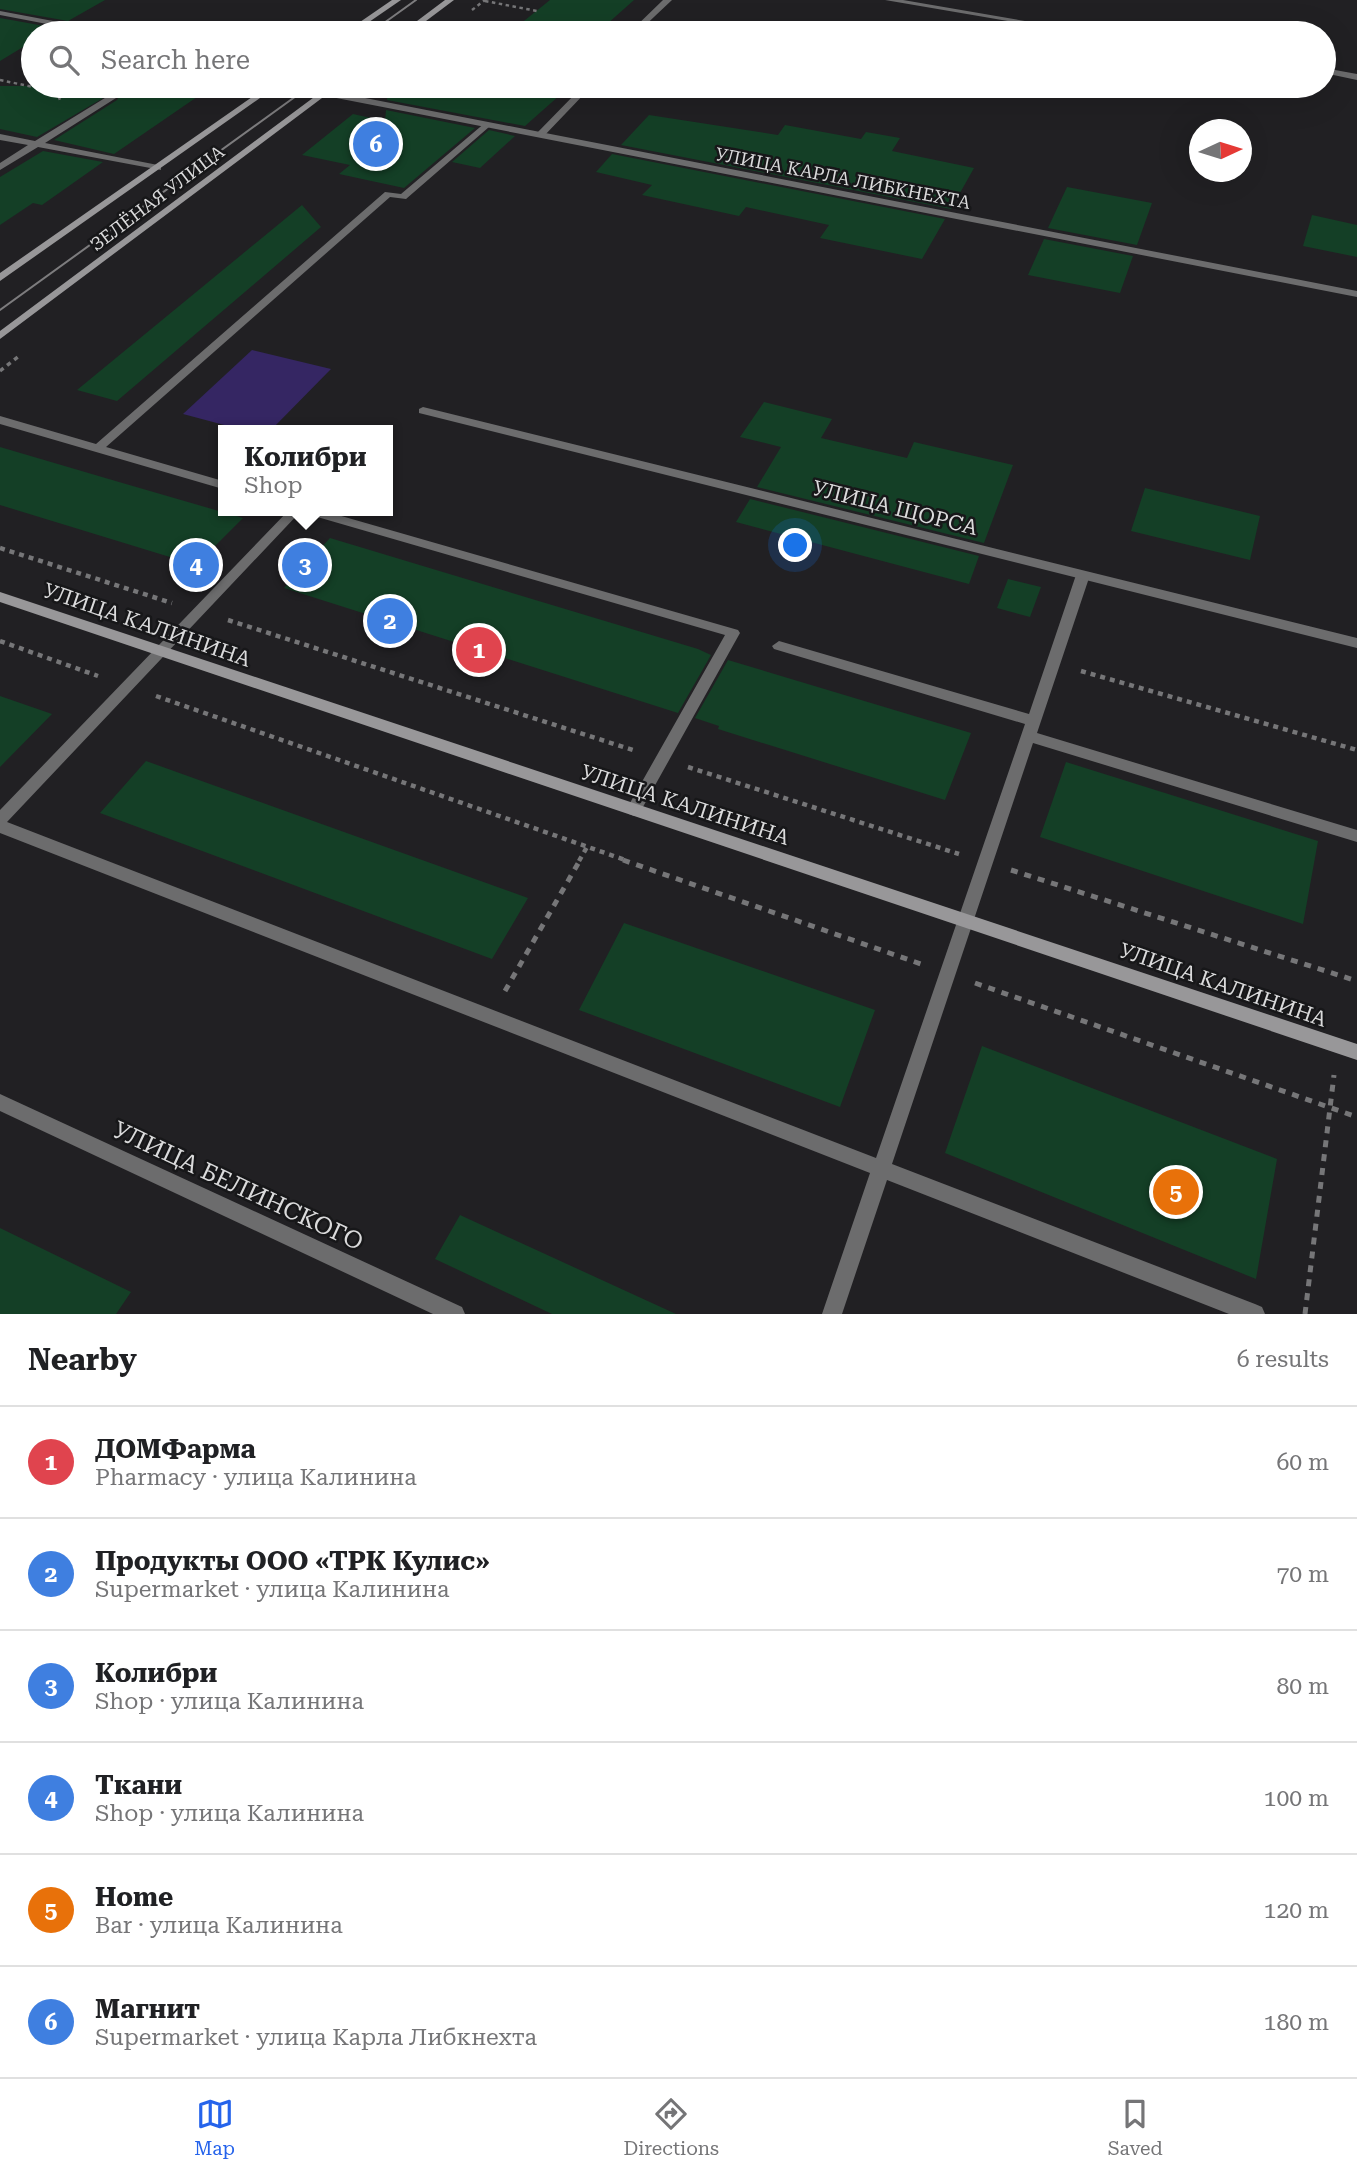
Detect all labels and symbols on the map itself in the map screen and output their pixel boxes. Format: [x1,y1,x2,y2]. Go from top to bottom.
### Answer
pin: 6 [353,118,399,170]
north arrow [1189,119,1252,182]
street label: ЗЕЛЁНАЯ УЛИЦА [86,141,228,255]
street label: УЛИЦА КАРЛА ЛИБКНЕХТА [714,143,973,213]
street label: УЛИЦА ЩОРСА [810,476,980,540]
your location [778,528,812,562]
pin: 4 [173,539,219,591]
pin: 3 [282,539,328,591]
street label: УЛИЦА КАЛИНИНА [40,578,254,672]
pin: 2 [367,595,413,647]
pin: 1 [456,624,502,676]
street label: УЛИЦА КАЛИНИНА [578,760,793,850]
street label: УЛИЦА КАЛИНИНА [1116,938,1330,1032]
street label: УЛИЦА БЕЛИНСКОГО [108,1116,368,1256]
pin: 5 [1153,1166,1199,1218]

